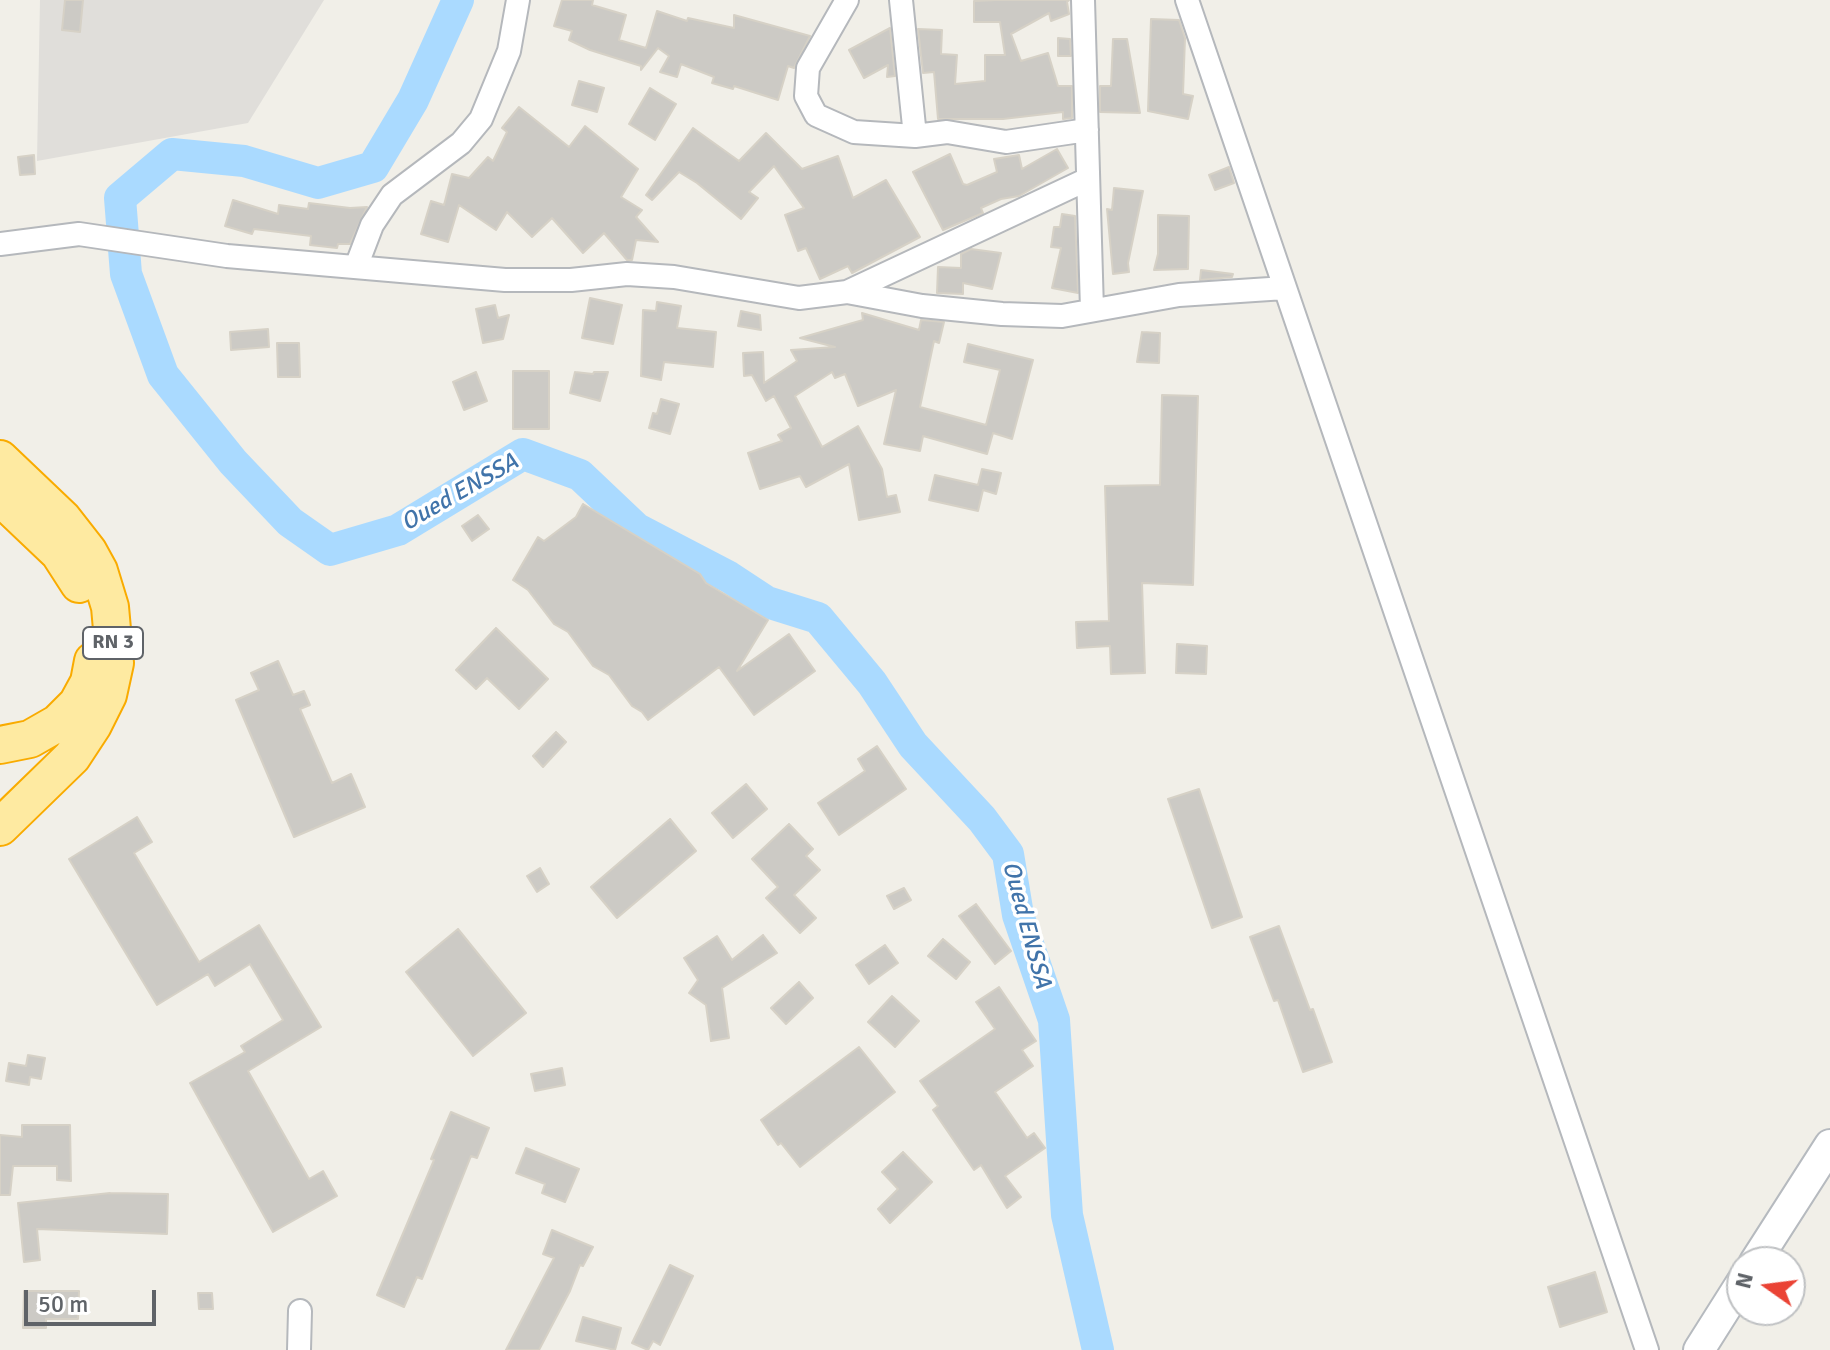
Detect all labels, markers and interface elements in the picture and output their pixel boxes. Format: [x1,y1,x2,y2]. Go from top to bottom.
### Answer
water label: Oued ENSSA [396,448,524,538]
road number: RN 3 [83,627,143,659]
water label: Oued ENSSA [995,858,1057,992]
north arrow [1726,1246,1806,1326]
text: N [1729,1270,1759,1291]
scale bar [28,1274,160,1324]
text: 50 m [38,1289,88,1319]

